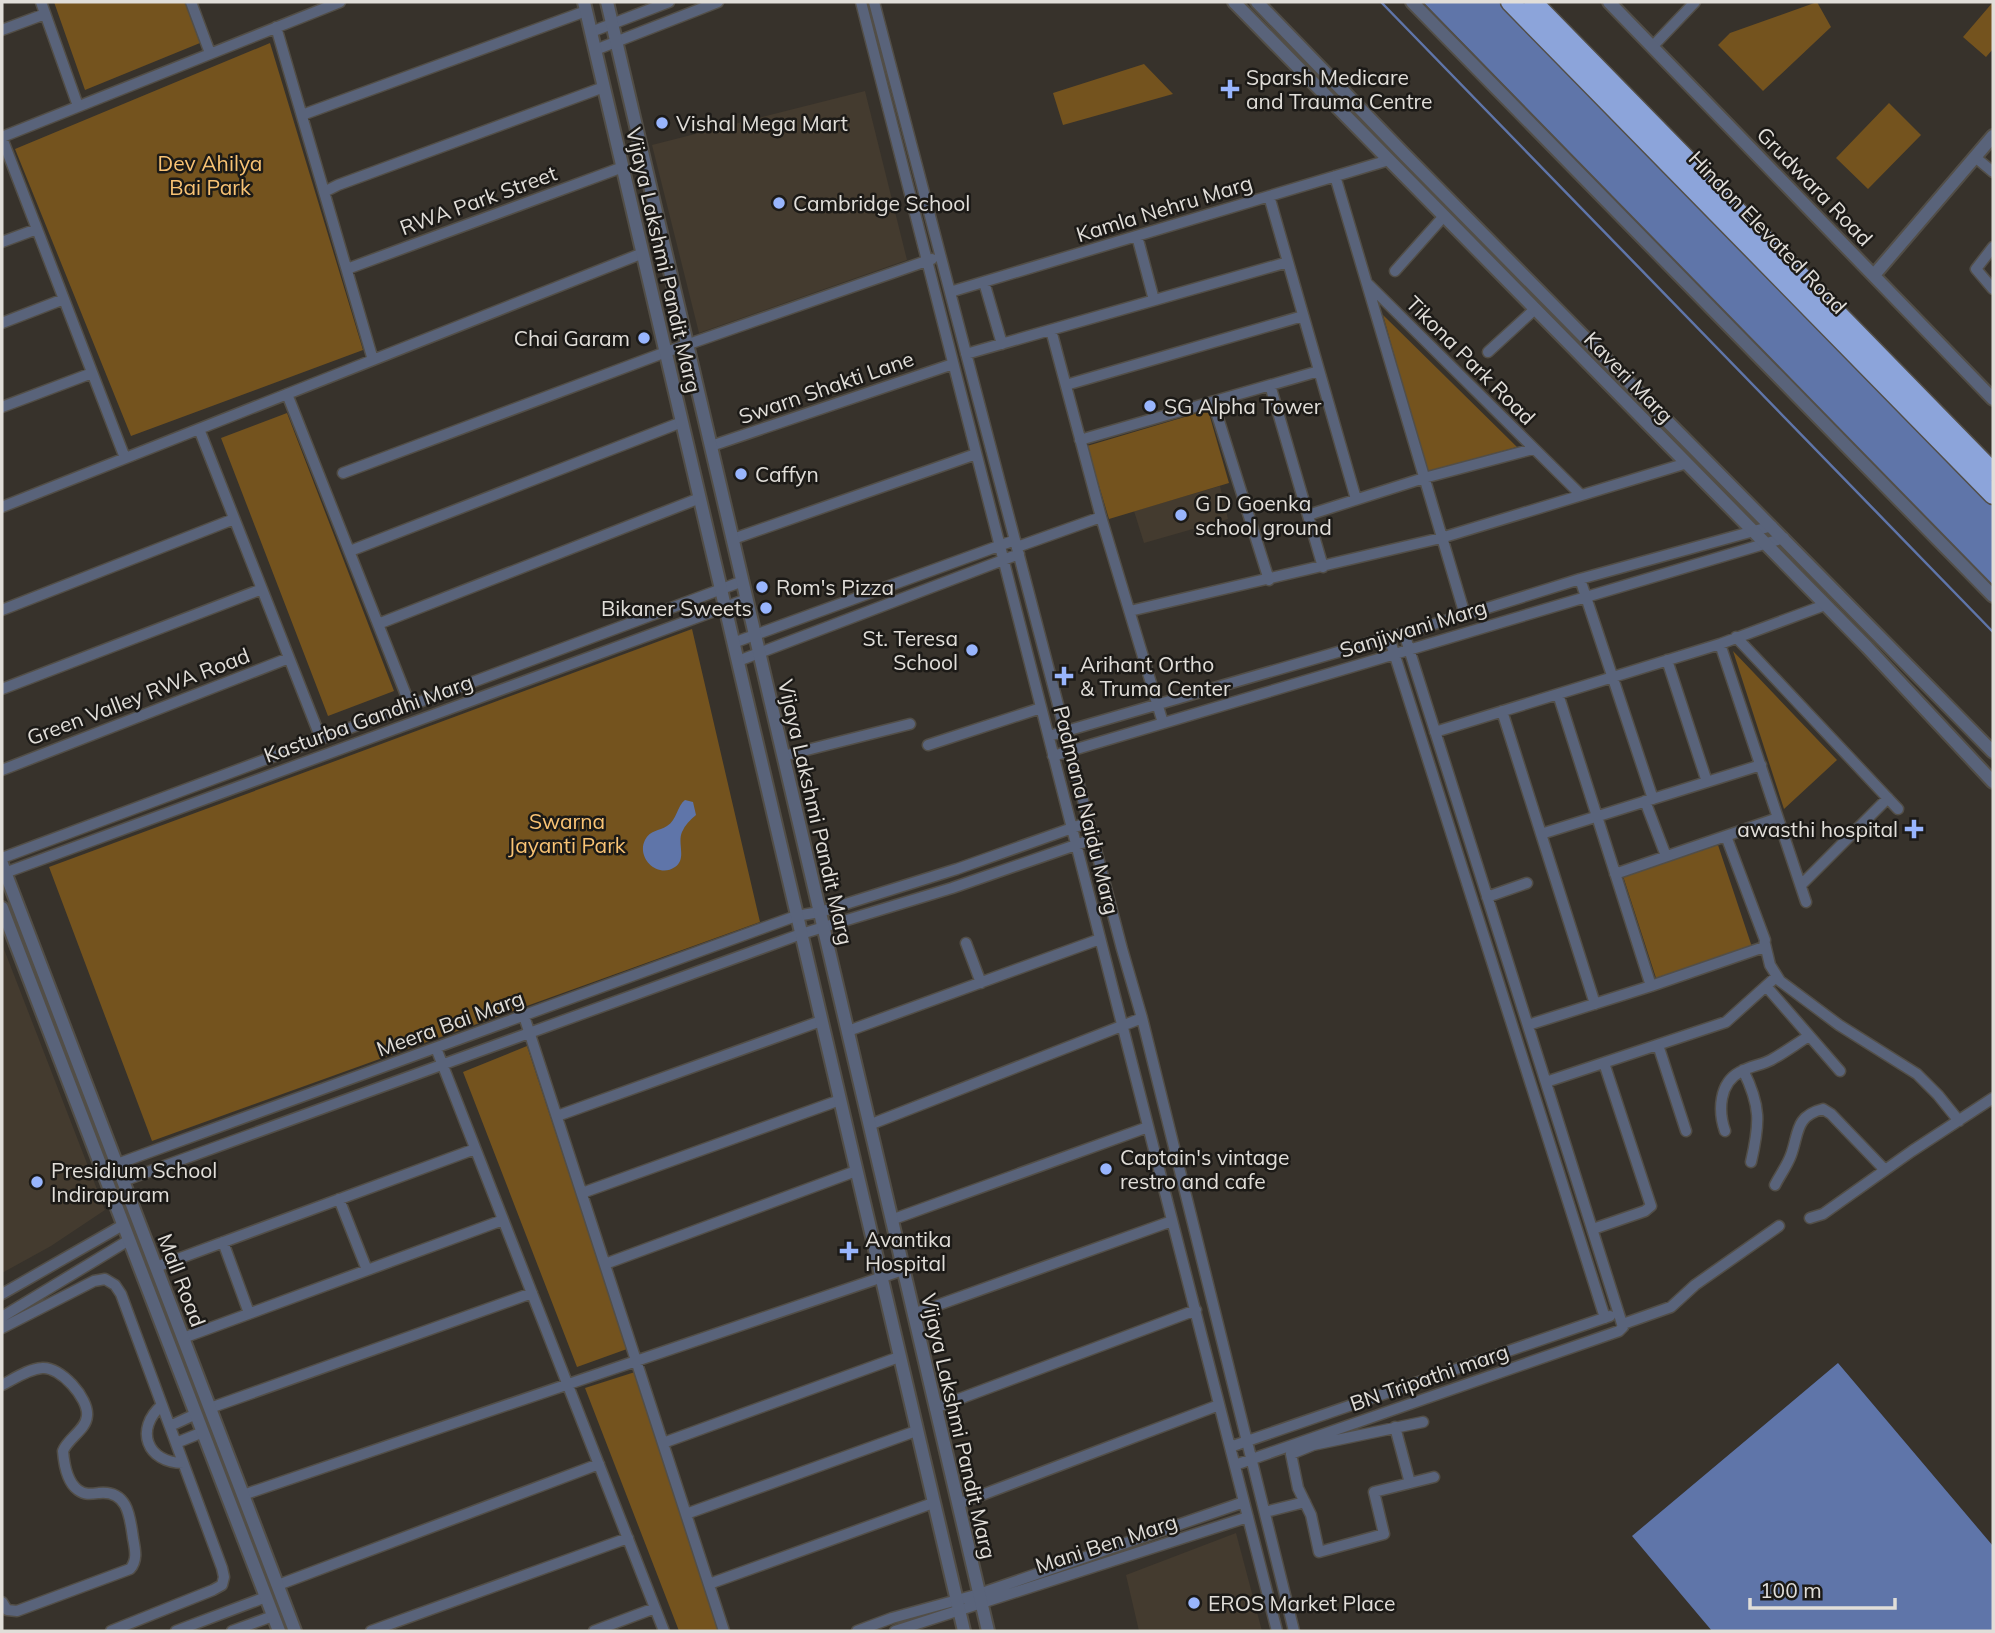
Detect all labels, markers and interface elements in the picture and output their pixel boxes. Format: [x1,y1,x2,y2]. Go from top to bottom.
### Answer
place label: Sparsh Medicare and Trauma Centre [1246,64,1432,114]
marker: Sparsh Medicare and Trauma Centre [1220,79,1240,99]
place label: Vishal Mega Mart [676,110,848,136]
marker: Vishal Mega Mart [654,115,670,131]
street label: Grudwara Road [1752,121,1878,251]
street label: Vijaya Lakshmi Pandit Marg [621,125,707,395]
street label: Hindon Elevated Road [1684,145,1852,319]
park label: Dev Ahilya Bai Park [158,150,262,200]
street label: RWA Park Street [396,160,560,240]
street label: Kamla Nehru Marg [1073,169,1255,247]
place label: Cambridge School [793,190,970,216]
marker: Cambridge School [771,195,787,211]
street label: Tikona Park Road [1401,290,1541,430]
place label: Chai Garam [514,325,630,351]
street label: Kaveri Marg [1579,326,1679,428]
marker: Chai Garam [636,330,652,346]
street label: Swarn Shakti Lane [735,345,917,429]
place label: SG Alpha Tower [1164,393,1322,419]
marker: SG Alpha Tower [1142,398,1158,414]
place label: Caffyn [755,461,819,487]
marker: Caffyn [733,466,749,482]
place label: G D Goenka school ground [1195,490,1332,540]
marker: G D Goenka school ground [1173,507,1189,523]
place label: Rom's Pizza [776,574,894,600]
marker: Rom's Pizza [754,579,770,595]
street label: Sanjiwani Marg [1336,593,1490,663]
place label: Bikaner Sweets [601,595,752,621]
marker: Bikaner Sweets [758,600,774,616]
place label: St. Teresa School [863,625,958,675]
street label: Green Valley RWA Road [23,642,253,750]
marker: St. Teresa School [964,642,980,658]
place label: Arihant Ortho & Truma Center [1080,651,1231,701]
marker: Arihant Ortho & Truma Center [1054,666,1074,686]
street label: Kasturba Gandhi Marg [260,668,476,768]
street label: Vijaya Lakshmi Pandit Marg [773,677,859,947]
street label: Padmana Naidu Marg [1048,703,1126,917]
park label: Swarna Jayanti Park [508,808,626,858]
place label: awasthi hospital [1737,816,1898,842]
marker: awasthi hospital [1904,819,1924,839]
street label: Meera Bai Marg [373,984,527,1062]
place label: Captain's vintage restro and cafe [1120,1144,1289,1194]
place label: Presidium School Indirapuram [51,1157,217,1207]
marker: Captain's vintage restro and cafe [1098,1161,1114,1177]
marker: Presidium School Indirapuram [29,1174,45,1190]
place label: Avantika Hospital [865,1226,951,1276]
street label: Mall Road [152,1230,212,1330]
marker: Avantika Hospital [839,1241,859,1261]
street label: Vijaya Lakshmi Pandit Marg [916,1291,1002,1561]
street label: BN Tripathi marg [1346,1338,1512,1416]
street label: Mani Ben Marg [1032,1508,1180,1578]
scale bar [1750,1566,1895,1610]
text: 100 m [1760,1577,1822,1603]
place label: EROS Market Place [1208,1590,1395,1616]
marker: EROS Market Place [1186,1595,1202,1611]

